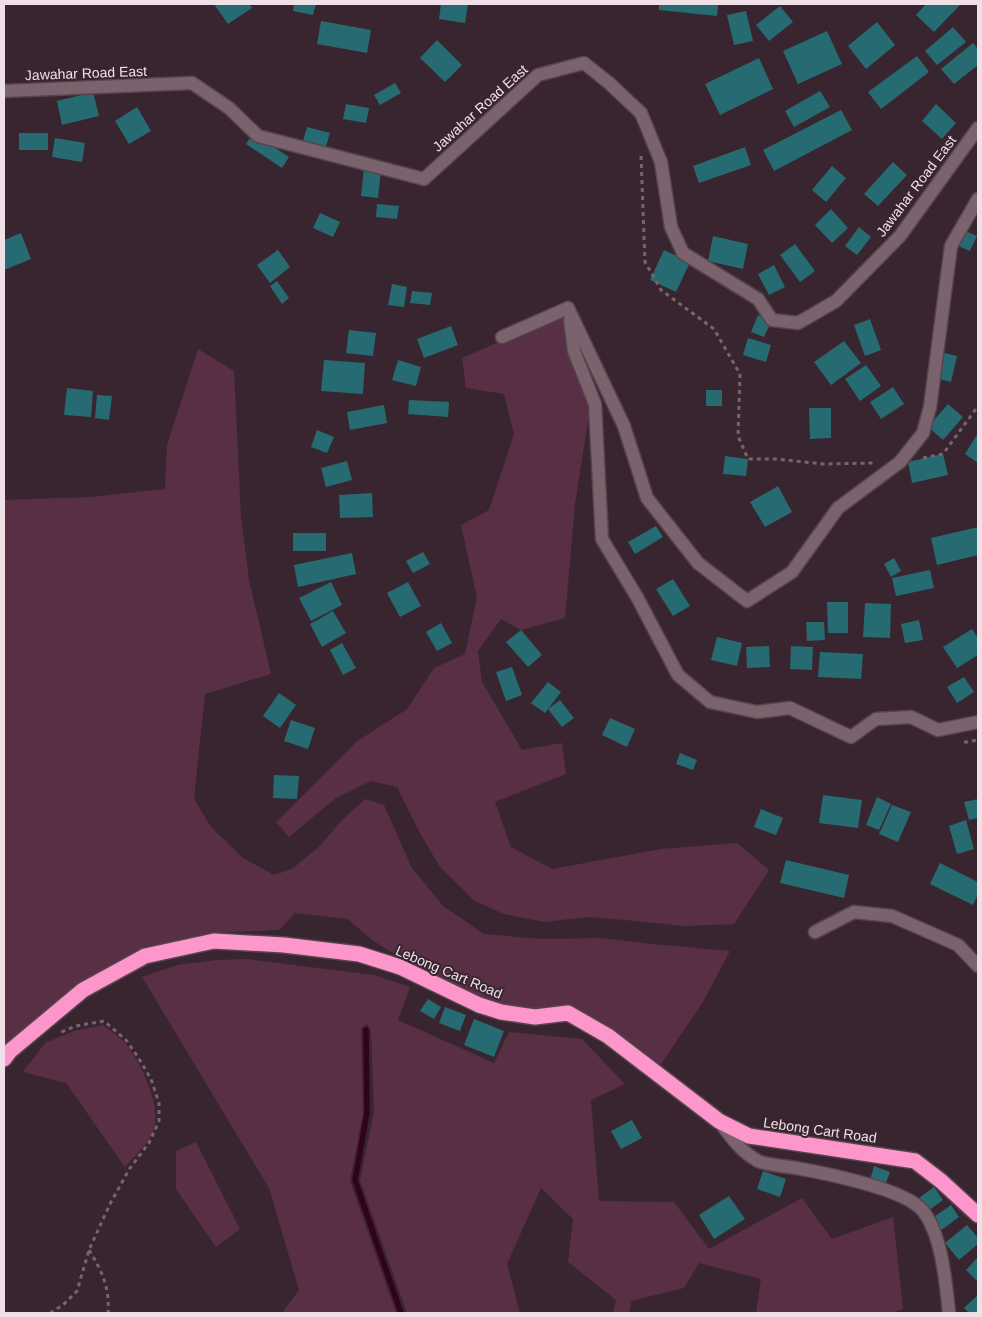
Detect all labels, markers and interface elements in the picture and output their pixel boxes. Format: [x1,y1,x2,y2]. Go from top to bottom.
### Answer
street label: Jawahar Road East [429,61,531,155]
street label: Jawahar Road East [25,63,147,83]
street label: Jawahar Road East [873,132,959,240]
street label: Lebong Cart Road [393,942,505,1002]
street label: Lebong Cart Road [762,1114,878,1146]

